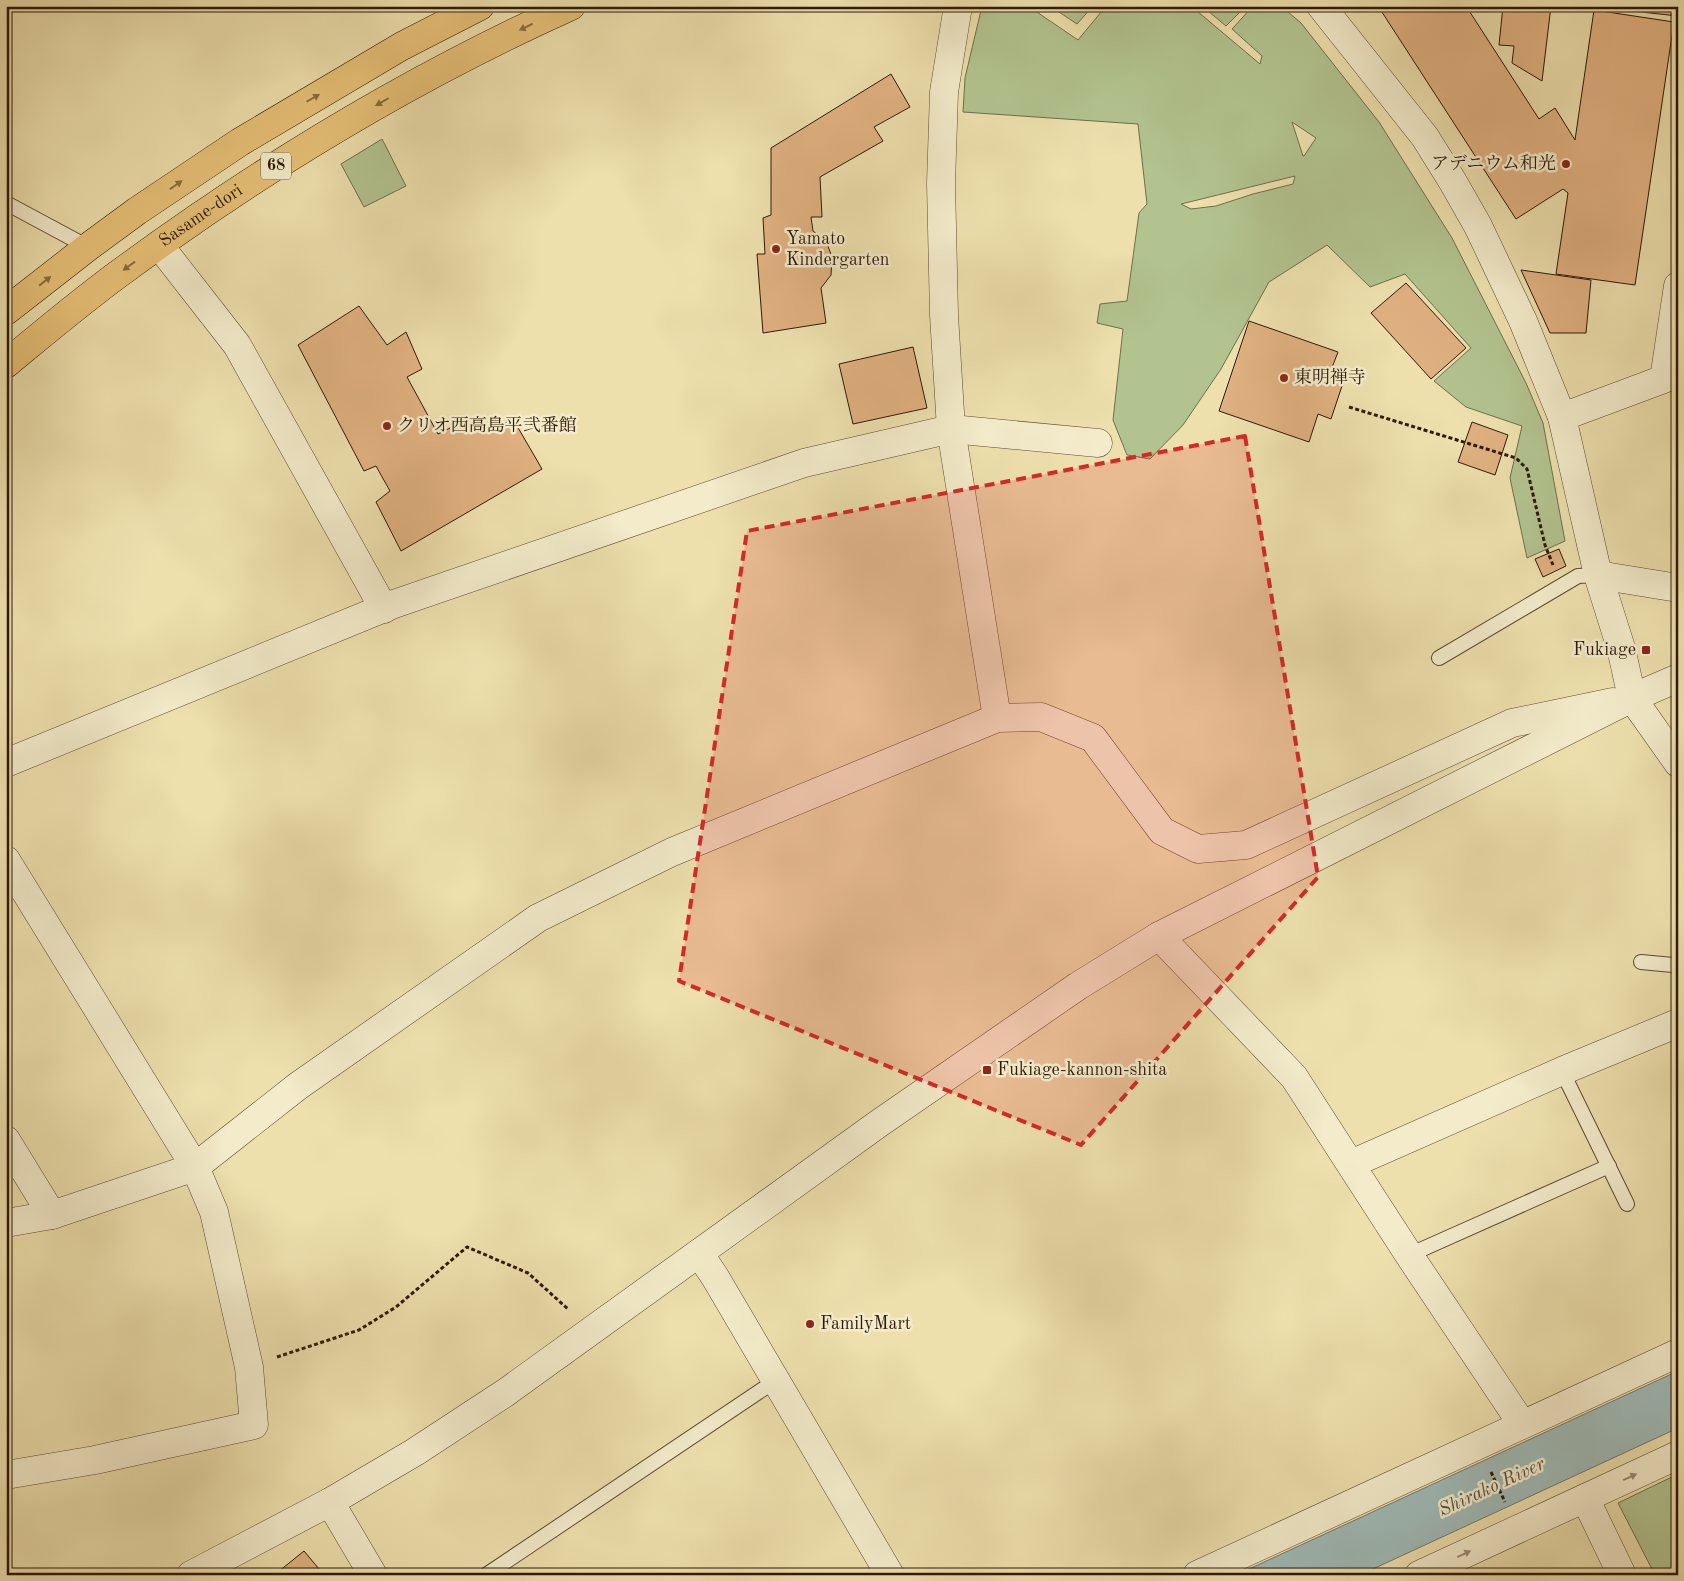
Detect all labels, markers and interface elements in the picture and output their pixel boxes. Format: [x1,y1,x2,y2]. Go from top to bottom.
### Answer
one-way arrow [519,23,533,31]
one-way arrow [306,94,319,103]
one-way arrow [376,98,389,107]
road number: 68 [261,153,291,180]
place label: アデニウム和光 [1431,153,1556,173]
marker: アデニウム和光 [1560,158,1572,170]
one-way arrow [169,180,182,190]
street label: Sasame-dori [156,181,246,251]
place label: Yamato Kindergarten [786,230,890,269]
marker: Yamato Kindergarten [770,243,782,255]
one-way arrow [123,261,136,272]
one-way arrow [38,276,51,287]
place label: 東明禅寺 [1294,367,1366,387]
marker: 東明禅寺 [1278,372,1290,384]
place label: クリオ西高島平弐番館 [397,415,577,435]
marker: クリオ西高島平弐番館 [381,420,393,432]
place label: Fukiage [1573,641,1636,659]
marker: Fukiage [1640,644,1652,656]
place label: Fukiage-kannon-shita [997,1061,1167,1079]
marker: Fukiage-kannon-shita [981,1064,993,1076]
place label: FamilyMart [820,1315,911,1333]
marker: FamilyMart [804,1318,816,1330]
water label: Shirako River [1436,1455,1549,1521]
one-way arrow [1622,1473,1637,1482]
one-way arrow [1457,1550,1471,1558]

